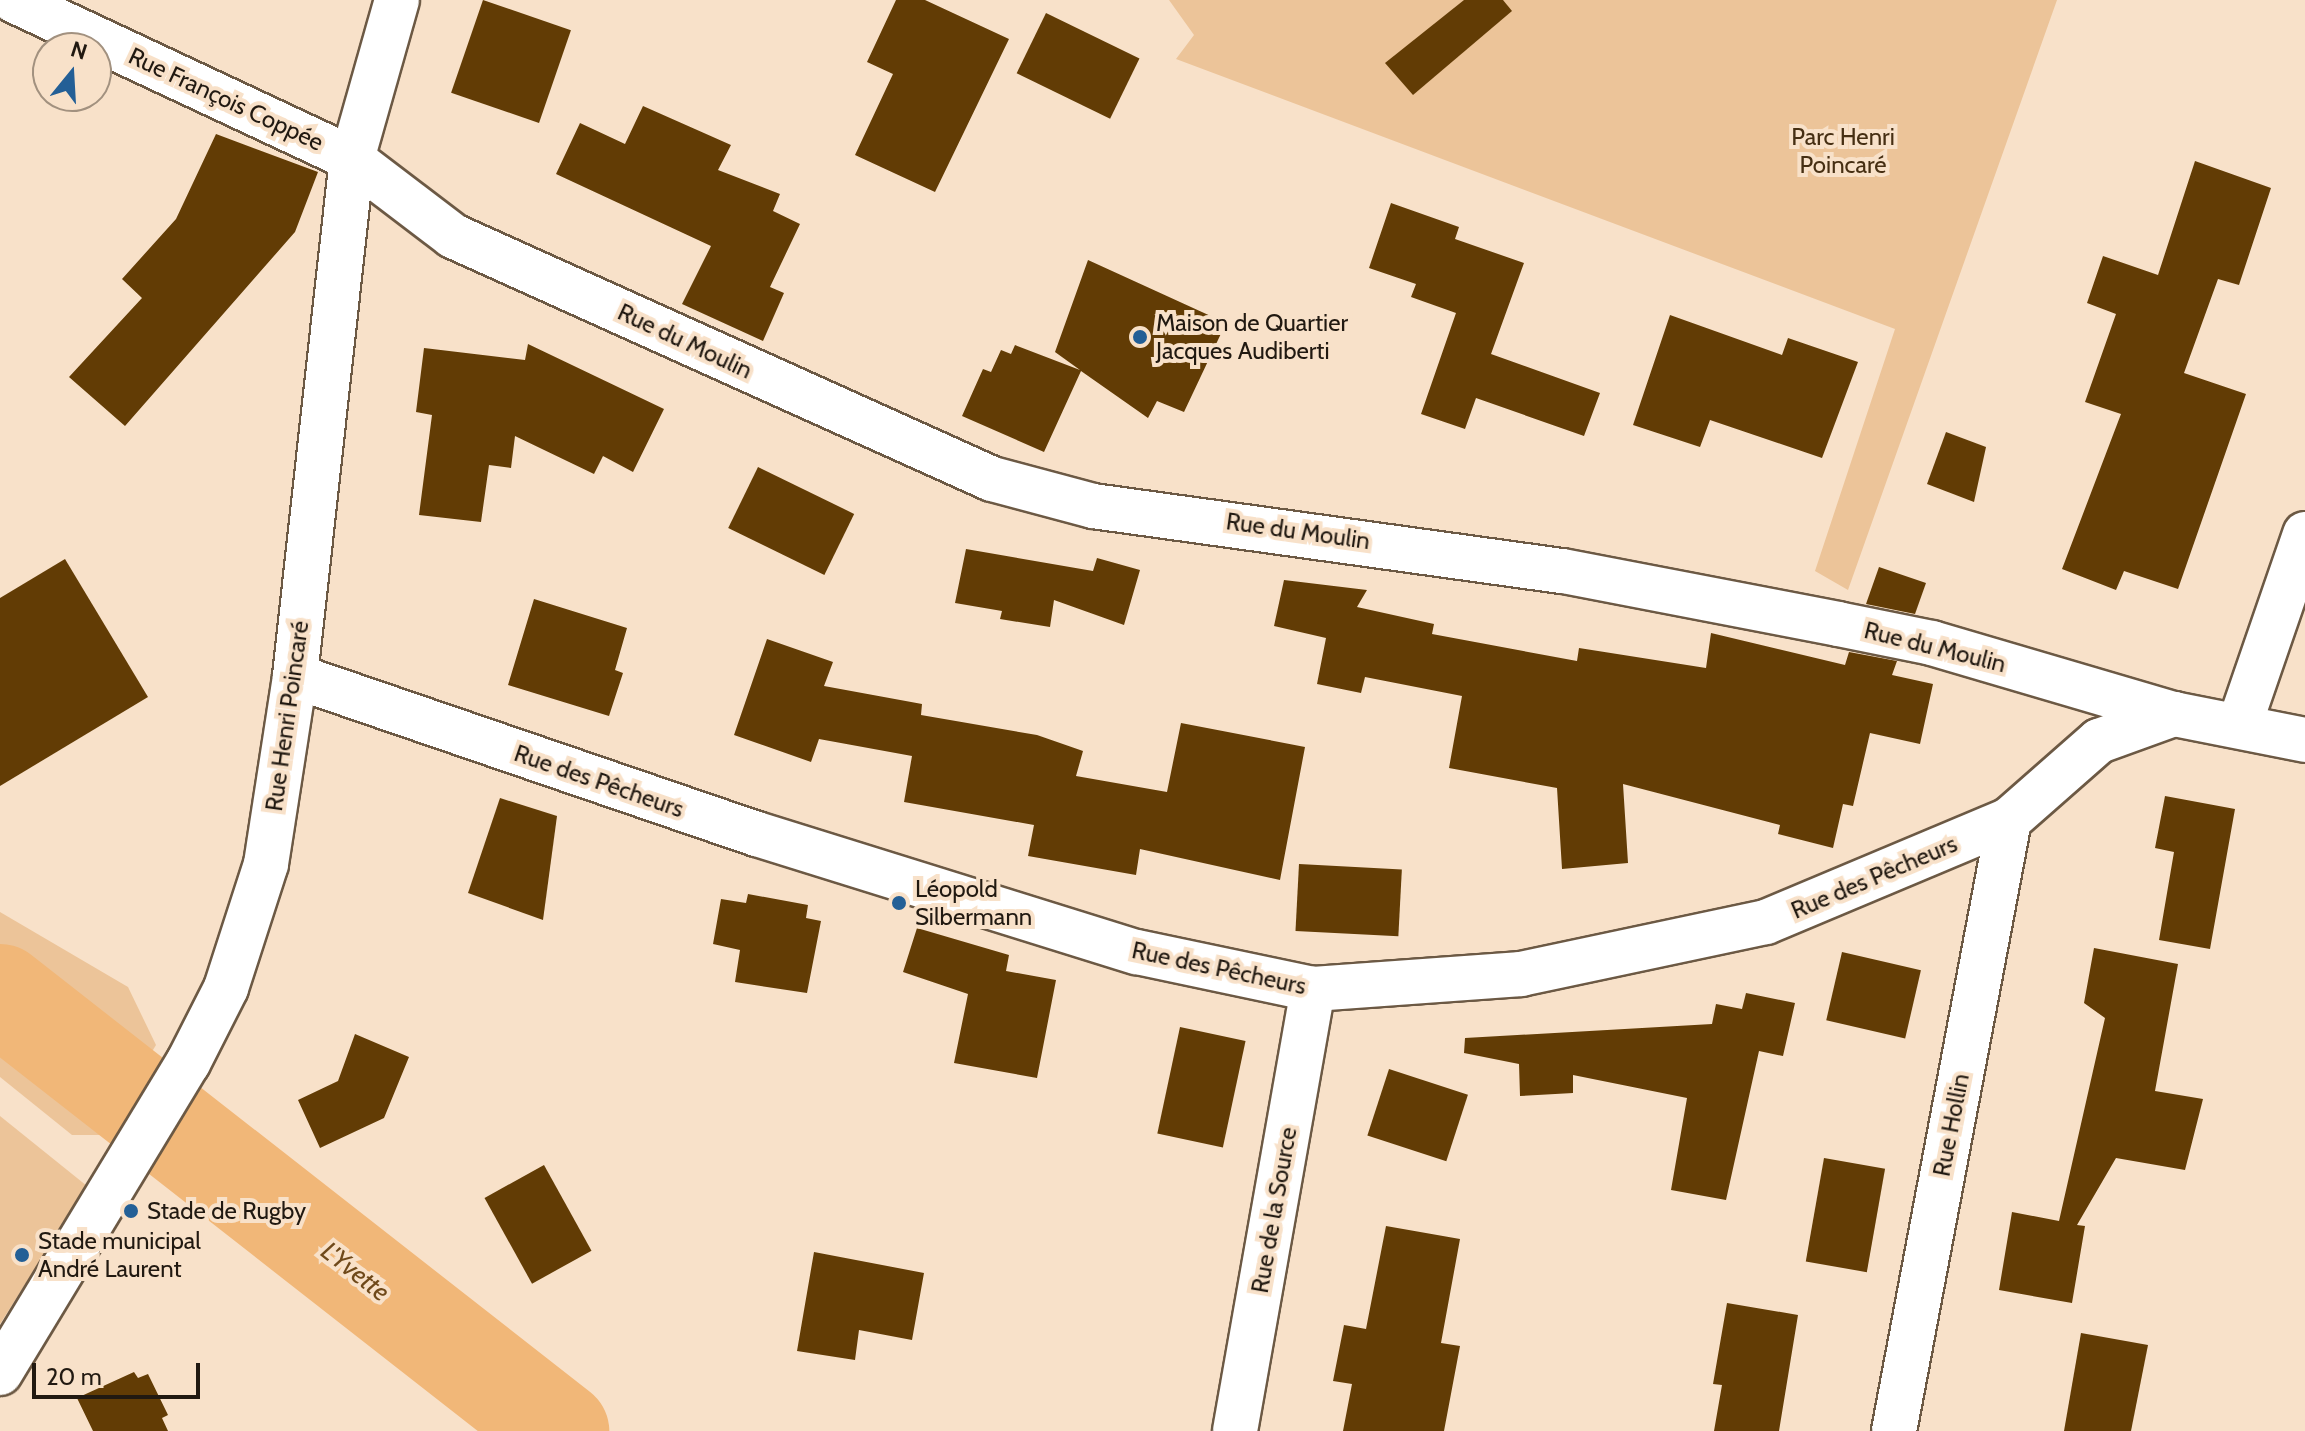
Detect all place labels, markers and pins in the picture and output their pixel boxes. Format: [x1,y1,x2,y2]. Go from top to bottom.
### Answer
place label: Maison de Quartier Jacques Audiberti [1156,309,1348,365]
marker: Maison de Quartier Jacques Audiberti [1131,328,1149,346]
place label: Léopold Silbermann [915,875,1032,931]
marker: Léopold Silbermann [890,894,908,912]
place label: Stade de Rugby [147,1197,306,1225]
marker: Stade de Rugby [122,1202,140,1220]
place label: Stade municipal André Laurent [38,1227,201,1283]
marker: Stade municipal André Laurent [13,1246,31,1264]

